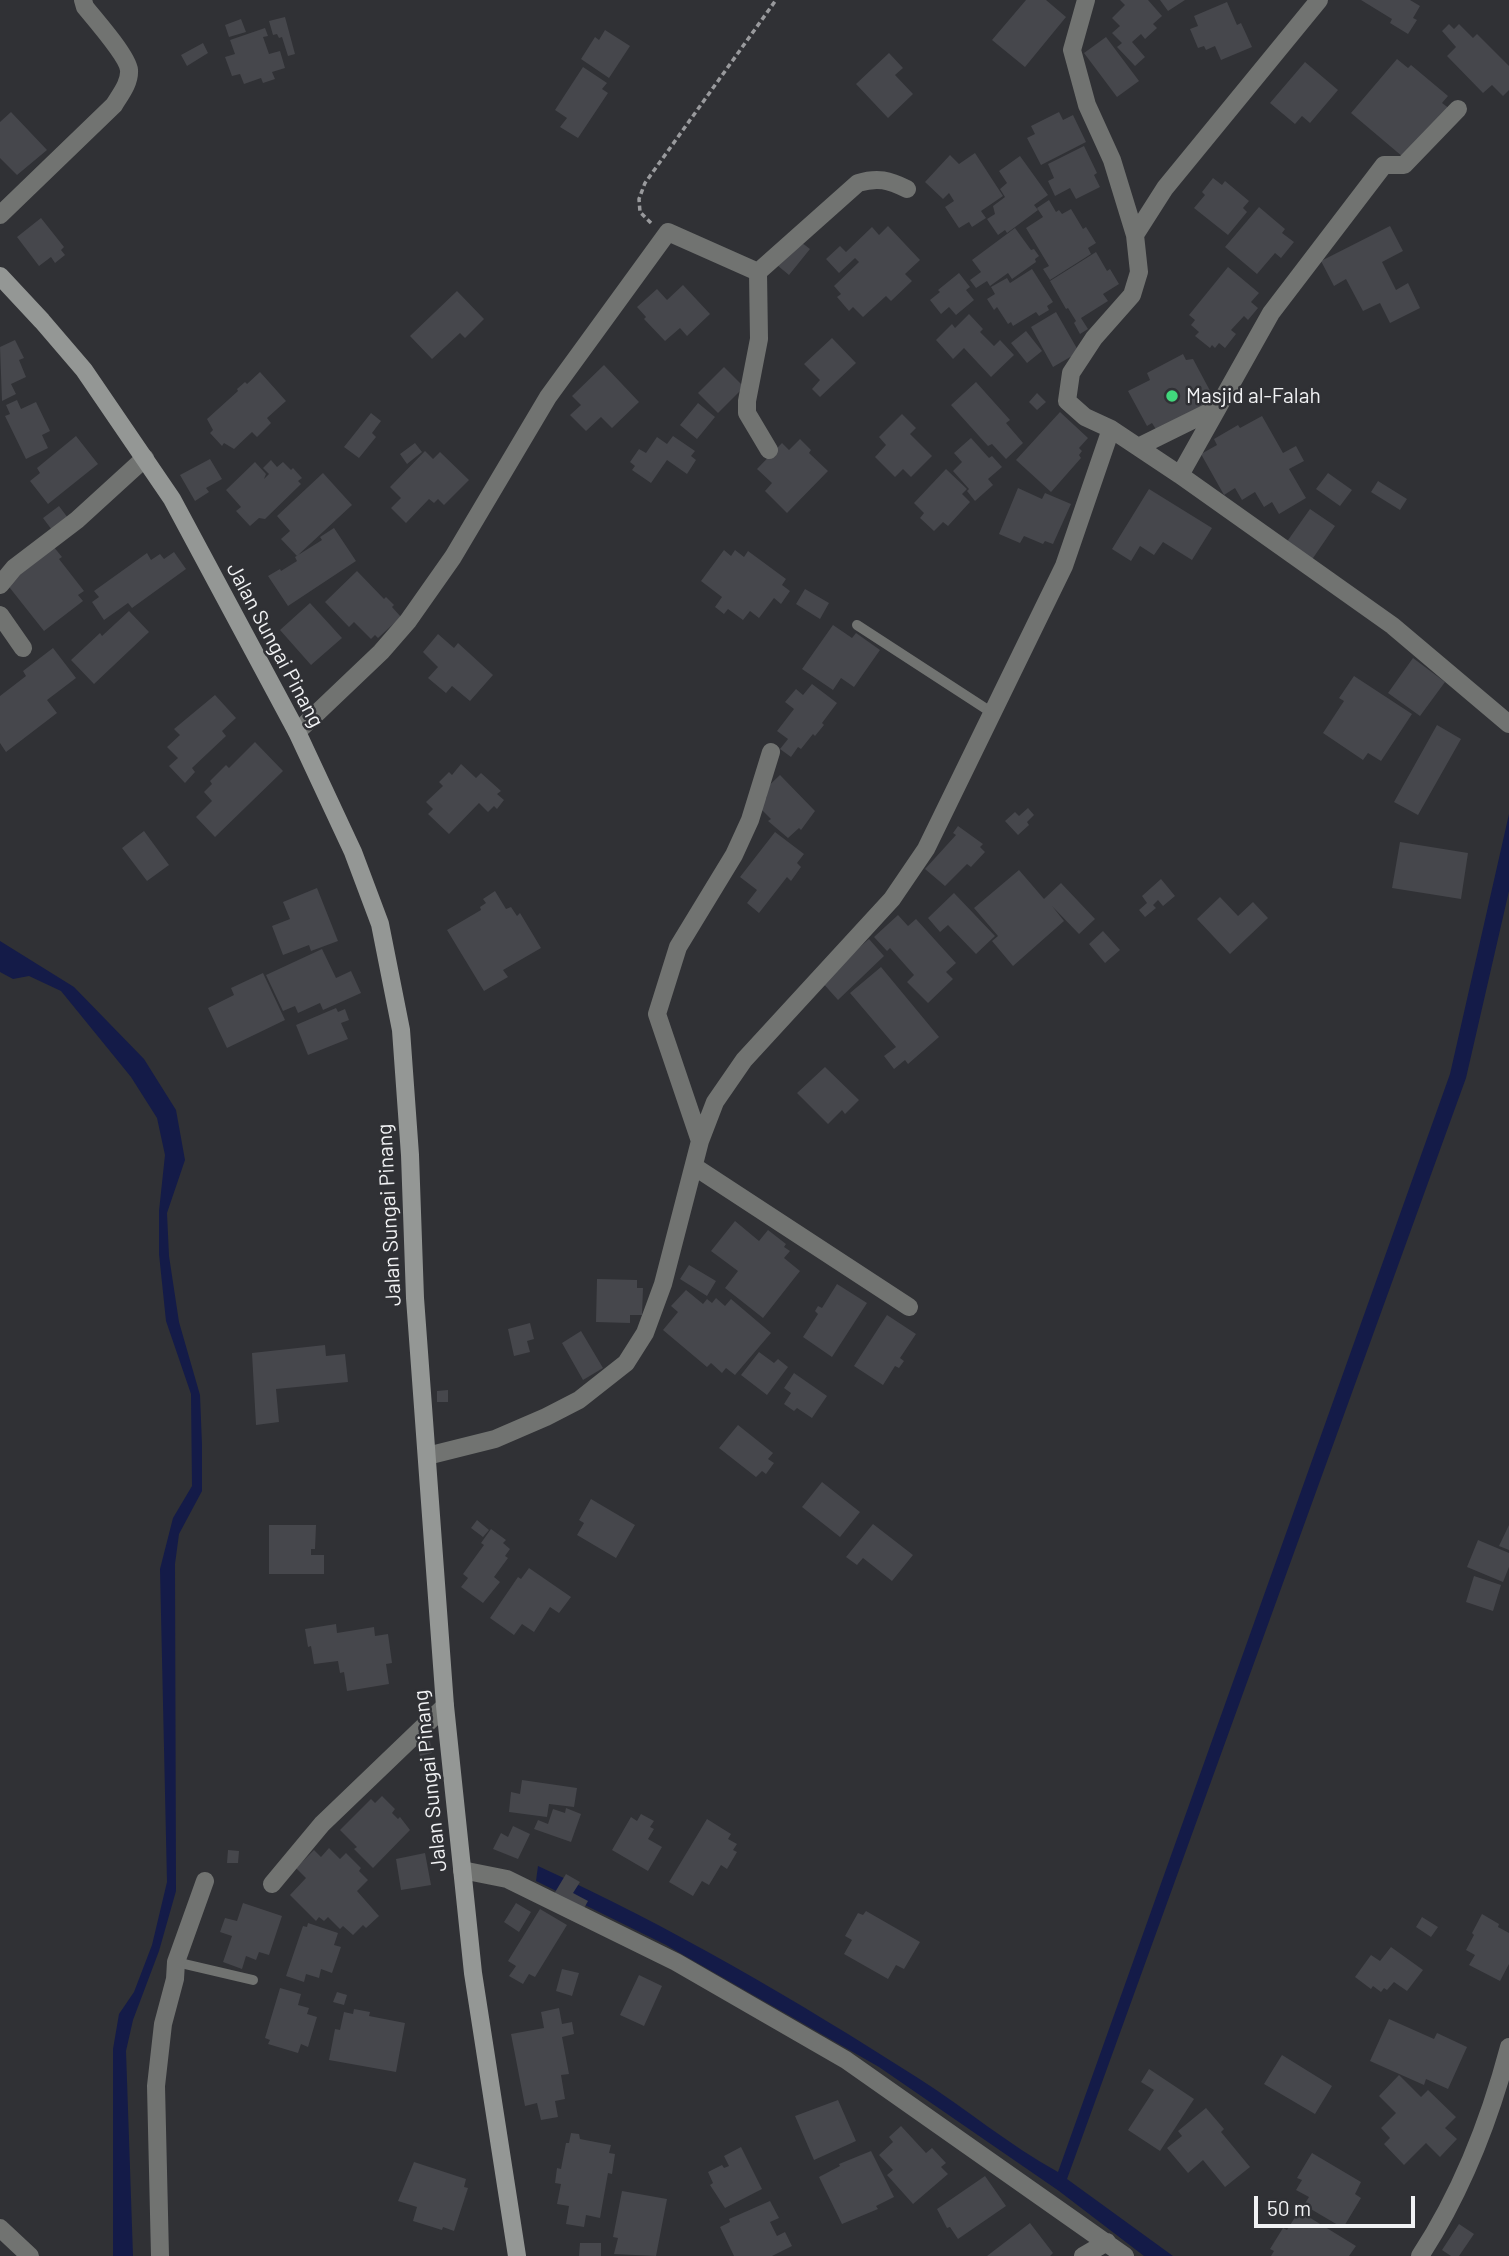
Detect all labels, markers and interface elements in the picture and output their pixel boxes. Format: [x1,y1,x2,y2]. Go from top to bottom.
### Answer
place label: Masjid al-Falah [1186,383,1321,409]
marker: Masjid al-Falah [1164,388,1180,404]
street label: Jalan Sungai Pinang [221,558,329,732]
street label: Jalan Sungai Pinang [372,1123,406,1307]
street label: Jalan Sungai Pinang [408,1689,452,1873]
scale bar [1257,2182,1418,2226]
text: 50 m [1267,2195,1311,2220]

